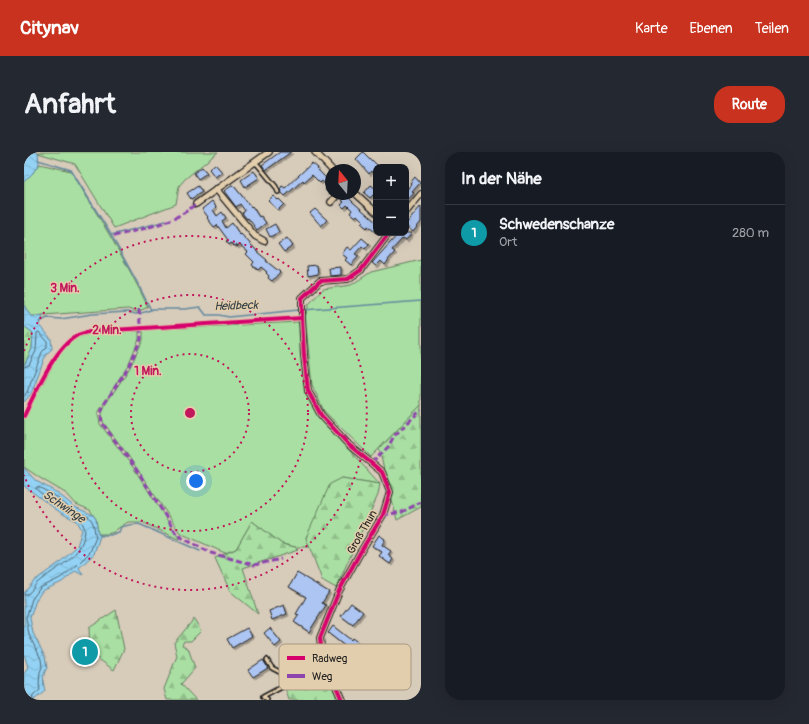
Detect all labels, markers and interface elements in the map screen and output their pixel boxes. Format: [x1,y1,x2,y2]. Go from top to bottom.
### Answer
text: Citynav [20,16,79,40]
text: Karte [635,20,668,37]
text: Ebenen [690,20,733,37]
text: Teilen [755,20,789,37]
button: Route [714,86,785,123]
text: Anfahrt [24,87,116,122]
north arrow [325,164,361,200]
map controls [373,164,409,236]
button: + [373,164,409,200]
text: In der Nähe [461,168,542,189]
button: − [373,200,409,236]
text: Schwedenschanze [499,215,614,234]
text: 1 [471,225,477,241]
text: 280 m [732,225,769,241]
text: Ort [499,234,517,250]
text: 3 Min. [50,281,80,296]
water label: Heidbeck [214,298,259,314]
text: 2 Min. [92,323,122,338]
text: 1 Min. [134,364,162,379]
centre of rings [183,406,197,420]
your location [186,471,206,491]
water label: Schwinge [40,487,89,527]
street label: Groß Thun [344,508,380,556]
pin: 1 [72,637,98,667]
legend [279,644,411,690]
text: Radweg [312,652,348,665]
text: Weg [312,670,333,683]

